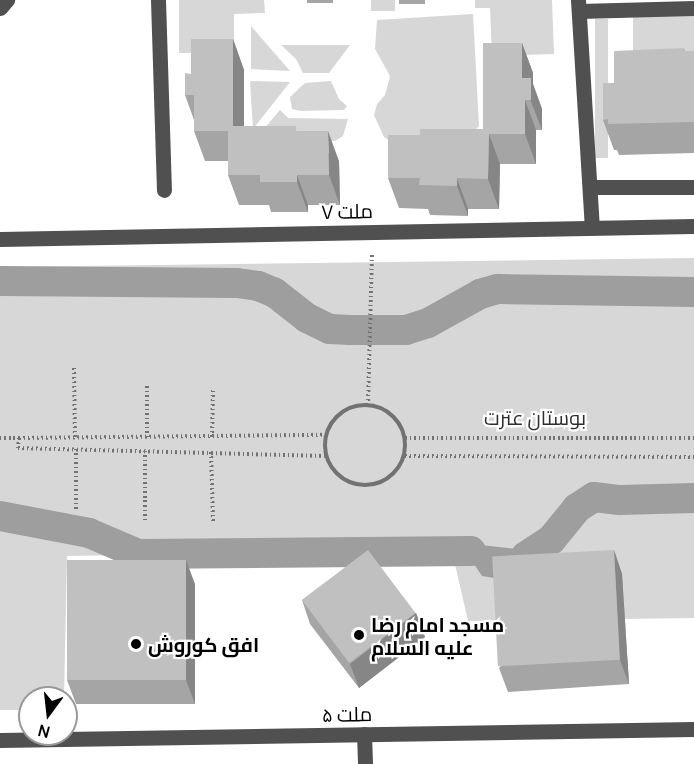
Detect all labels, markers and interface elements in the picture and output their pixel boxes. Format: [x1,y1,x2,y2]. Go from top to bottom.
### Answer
street label: ملت ۷ [321,199,373,223]
park label: بوستان عترت [484,405,586,429]
place label: مسجد امام رضا علیه السلام [371,612,504,659]
marker: مسجد امام رضا علیه السلام [352,628,366,642]
place label: افق کوروش [148,632,259,656]
marker: افق کوروش [129,637,143,651]
north arrow [18,686,78,746]
street label: ملت ۵ [322,702,372,726]
text: N [35,719,52,744]

